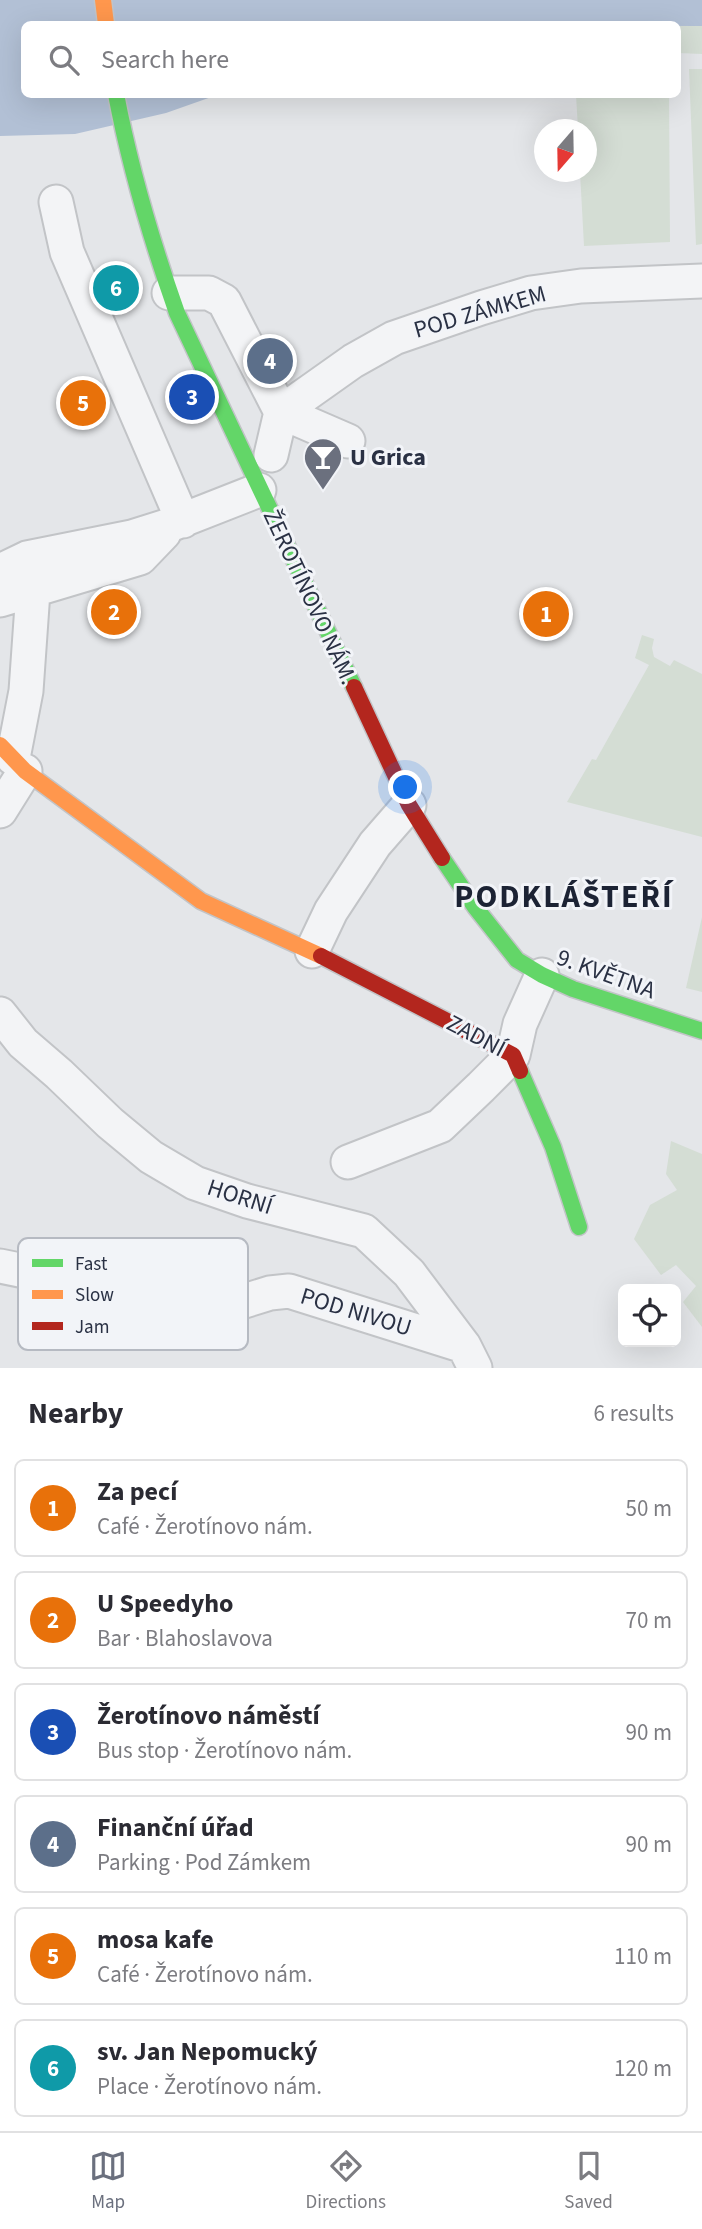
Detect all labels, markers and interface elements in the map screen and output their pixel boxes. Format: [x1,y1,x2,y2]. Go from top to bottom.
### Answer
search box [21,21,681,98]
icon: search [45,41,83,79]
text: Search here [101,41,229,78]
north arrow [534,119,597,182]
pin: 6 [93,262,139,314]
street label: POD ZÁMKEM [410,276,550,348]
pin: 4 [247,335,293,387]
pin: 3 [169,371,215,423]
pin: 5 [60,377,106,429]
bar icon: U Grica [302,436,344,491]
place label: U Grica [350,440,426,475]
street label: ŽEROTÍNOVO NÁM. [254,504,366,690]
pin: 2 [91,586,137,638]
pin: 1 [523,588,569,640]
your location [388,770,422,804]
district label: PODKLÁŠTEŘÍ [454,874,674,920]
street label: 9. KVĚTNA [552,940,660,1008]
street label: ZADNÍ [440,1006,513,1067]
street label: HORNÍ [203,1170,279,1225]
legend [18,1238,248,1350]
text: Fast [75,1251,108,1278]
street label: POD NIVOU [296,1279,416,1345]
text: Slow [75,1282,114,1309]
map controls [618,1284,681,1347]
button: locate [618,1284,681,1347]
text: Jam [75,1314,109,1341]
text: Nearby [28,1392,123,1435]
text: 6 results [594,1397,674,1430]
text: Za pecí [97,1473,177,1510]
text: 1 [47,1492,59,1525]
text: 50 m [625,1492,672,1525]
text: Café · Žerotínovo nám. [97,1510,313,1543]
text: U Speedyho [97,1585,234,1622]
text: 2 [47,1604,59,1637]
text: 70 m [625,1604,672,1637]
text: Bar · Blahoslavova [97,1622,273,1655]
text: Žerotínovo náměstí [97,1697,320,1734]
text: 3 [47,1716,59,1749]
text: 90 m [625,1716,672,1749]
text: Bus stop · Žerotínovo nám. [97,1734,352,1767]
text: Finanční úřad [97,1809,254,1846]
text: 4 [47,1828,59,1861]
text: 90 m [625,1828,672,1861]
text: Parking · Pod Zámkem [97,1846,311,1879]
text: mosa kafe [97,1921,214,1958]
text: 5 [47,1940,59,1973]
text: 110 m [614,1940,672,1973]
text: Café · Žerotínovo nám. [97,1958,313,1991]
text: sv. Jan Nepomucký [97,2033,318,2070]
text: 6 [47,2052,59,2085]
text: 120 m [614,2052,672,2085]
text: Place · Žerotínovo nám. [97,2070,322,2103]
tab: Map [89,2147,127,2216]
tab: Directions [306,2147,386,2216]
tab: Saved [564,2147,613,2216]

